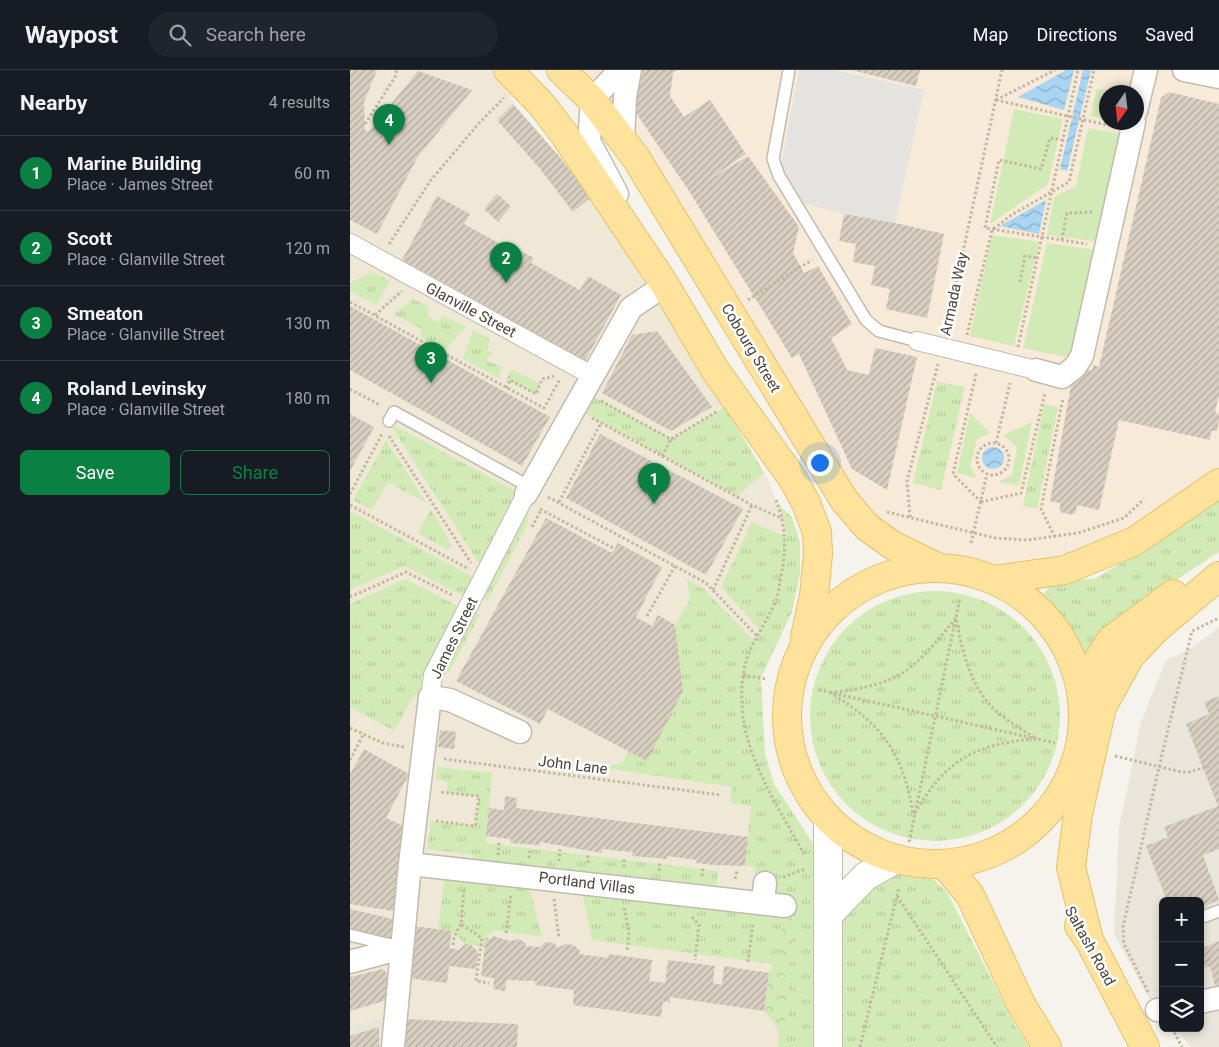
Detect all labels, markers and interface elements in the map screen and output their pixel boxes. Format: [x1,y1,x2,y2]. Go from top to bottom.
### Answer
search box [148,12,498,57]
text: Waypost [25,21,118,49]
icon: search [166,21,194,49]
text: Search here [206,23,306,46]
text: Map [973,24,1008,45]
text: Directions [1036,24,1117,45]
text: Saved [1145,24,1194,45]
north arrow [1099,85,1144,130]
text: Nearby [20,91,87,115]
text: 4 results [269,93,330,112]
pin: 4 [373,104,405,145]
text: Marine Building [67,152,201,175]
text: 1 [31,164,41,183]
text: 60 m [294,164,330,183]
text: Place · James Street [67,175,213,194]
text: Scott [67,227,112,250]
text: 2 [31,239,41,258]
text: 120 m [285,239,330,258]
pin: 2 [490,242,522,283]
text: Place · Glanville Street [67,250,225,269]
street label: Armada Way [936,251,972,337]
street label: Glanville Street [423,279,519,341]
street label: Cobourg Street [717,300,785,396]
text: Smeaton [67,302,143,325]
text: 3 [31,314,41,333]
text: 130 m [285,314,330,333]
text: Place · Glanville Street [67,325,225,344]
pin: 3 [415,342,447,383]
text: Roland Levinsky [67,377,206,400]
text: 4 [31,389,41,408]
text: 180 m [285,389,330,408]
text: Place · Glanville Street [67,400,225,419]
button: Save [20,450,170,495]
button: Share [180,450,330,495]
your location [807,450,833,476]
pin: 1 [638,463,670,504]
street label: James Street [426,594,482,682]
street label: John Lane [537,752,609,778]
street label: Portland Villas [538,868,636,898]
map controls [1159,897,1204,1032]
button: + [1159,897,1204,942]
street label: Saltash Road [1061,903,1119,989]
button: − [1159,942,1204,987]
button: layers [1159,987,1204,1032]

